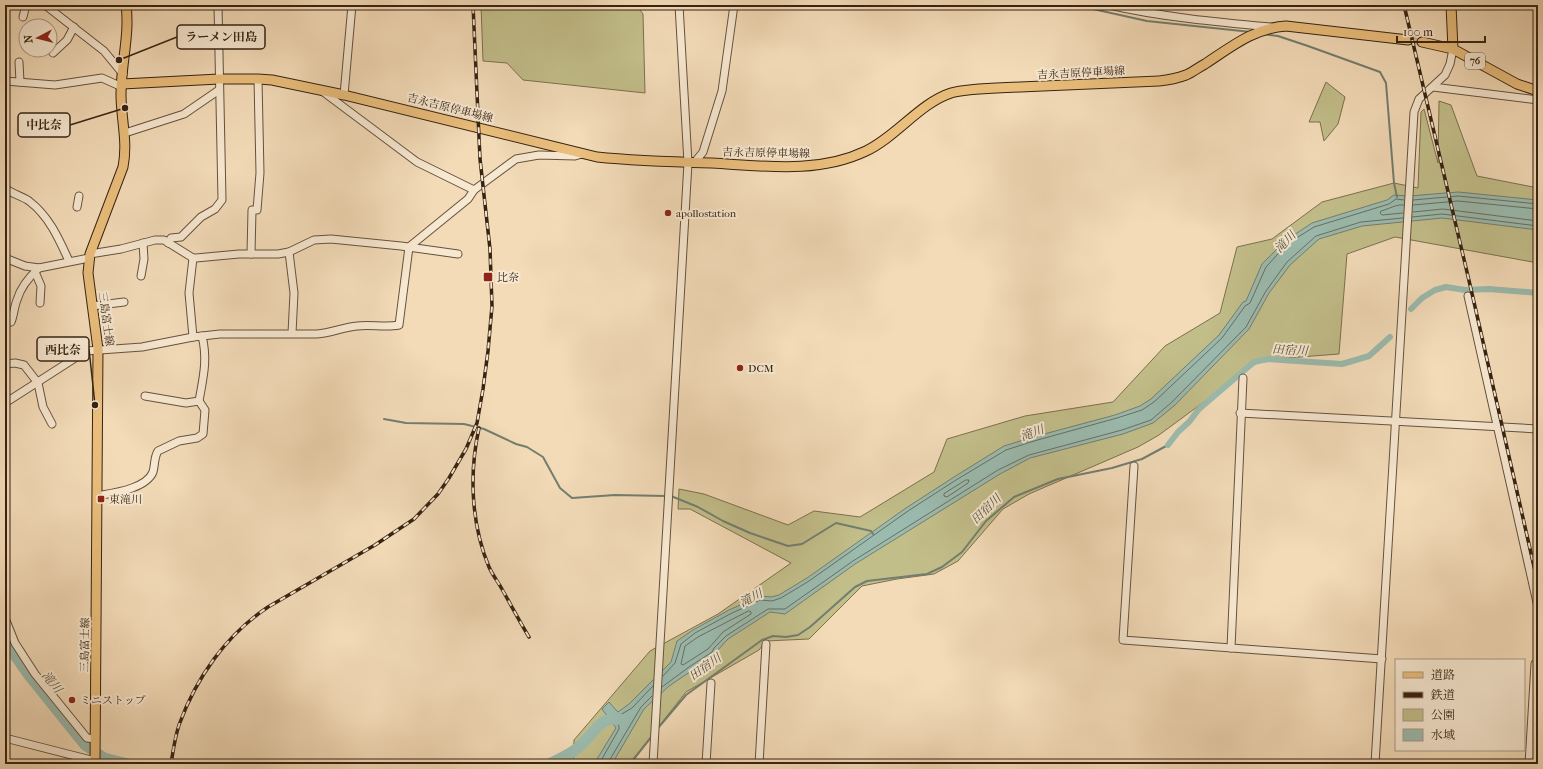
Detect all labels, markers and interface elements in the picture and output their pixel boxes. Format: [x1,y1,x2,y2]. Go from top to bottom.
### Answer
north arrow [18,18,58,58]
scale bar [1397,18,1485,44]
callout: ラーメン田島 [177,25,265,49]
text: 100 m [1403,25,1433,39]
text: ラーメン田島 [185,30,258,44]
text: N [22,34,36,44]
road number: 76 [1465,53,1485,69]
street label: 吉永吉原停車場線 [1037,64,1125,82]
street label: 吉永吉原停車場線 [406,91,494,125]
callout: 中比奈 [18,113,70,137]
text: 中比奈 [26,118,62,132]
street label: 吉永吉原停車場線 [722,146,810,160]
place label: apollostation [676,207,737,220]
marker: apollostation [663,208,673,218]
water label: 滝川 [1272,227,1300,256]
marker: 比奈 [482,271,494,283]
place label: 比奈 [497,271,519,284]
street label: 三島富士線 [96,291,116,347]
callout: 西比奈 [37,337,89,361]
water label: 田宿川 [1272,342,1310,358]
text: 西比奈 [45,343,81,357]
place label: DCM [748,362,774,375]
marker: DCM [735,363,745,373]
water label: 滝川 [1018,421,1048,444]
water label: 田宿川 [968,490,1005,527]
place label: 東滝川 [109,493,142,506]
marker: 東滝川 [96,494,106,504]
water label: 滝川 [737,585,767,610]
street label: 三島富士線 [78,617,92,673]
water label: 田宿川 [686,650,725,683]
legend [1395,659,1525,751]
water label: 滝川 [39,668,66,697]
text: 道路 [1431,668,1455,682]
text: 鉄道 [1430,688,1455,702]
place label: ミニストップ [80,694,146,707]
marker: ミニストップ [67,695,77,705]
text: 公園 [1431,708,1455,722]
text: 水域 [1431,728,1455,742]

